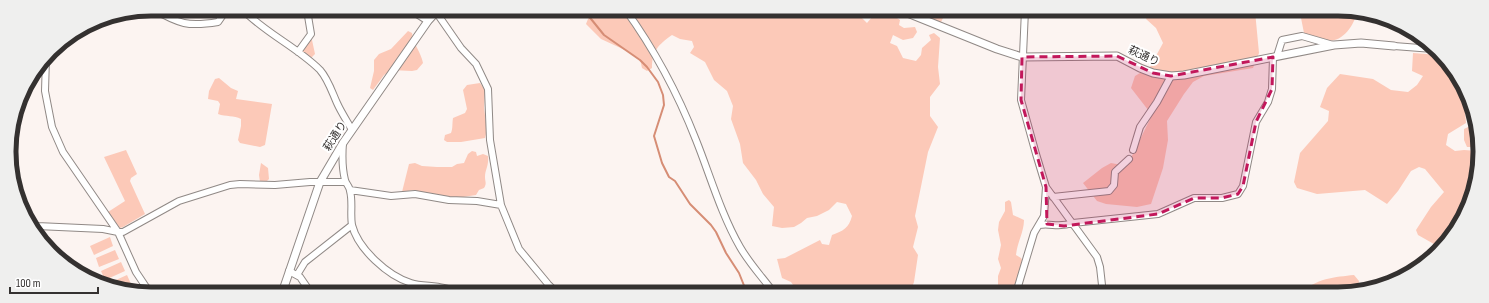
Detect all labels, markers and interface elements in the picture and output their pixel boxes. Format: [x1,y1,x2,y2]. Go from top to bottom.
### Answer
street label: 萩通り [1126,43,1162,69]
street label: 萩通り [321,119,349,153]
scale bar [10,269,98,295]
text: 100 m [16,276,41,291]

